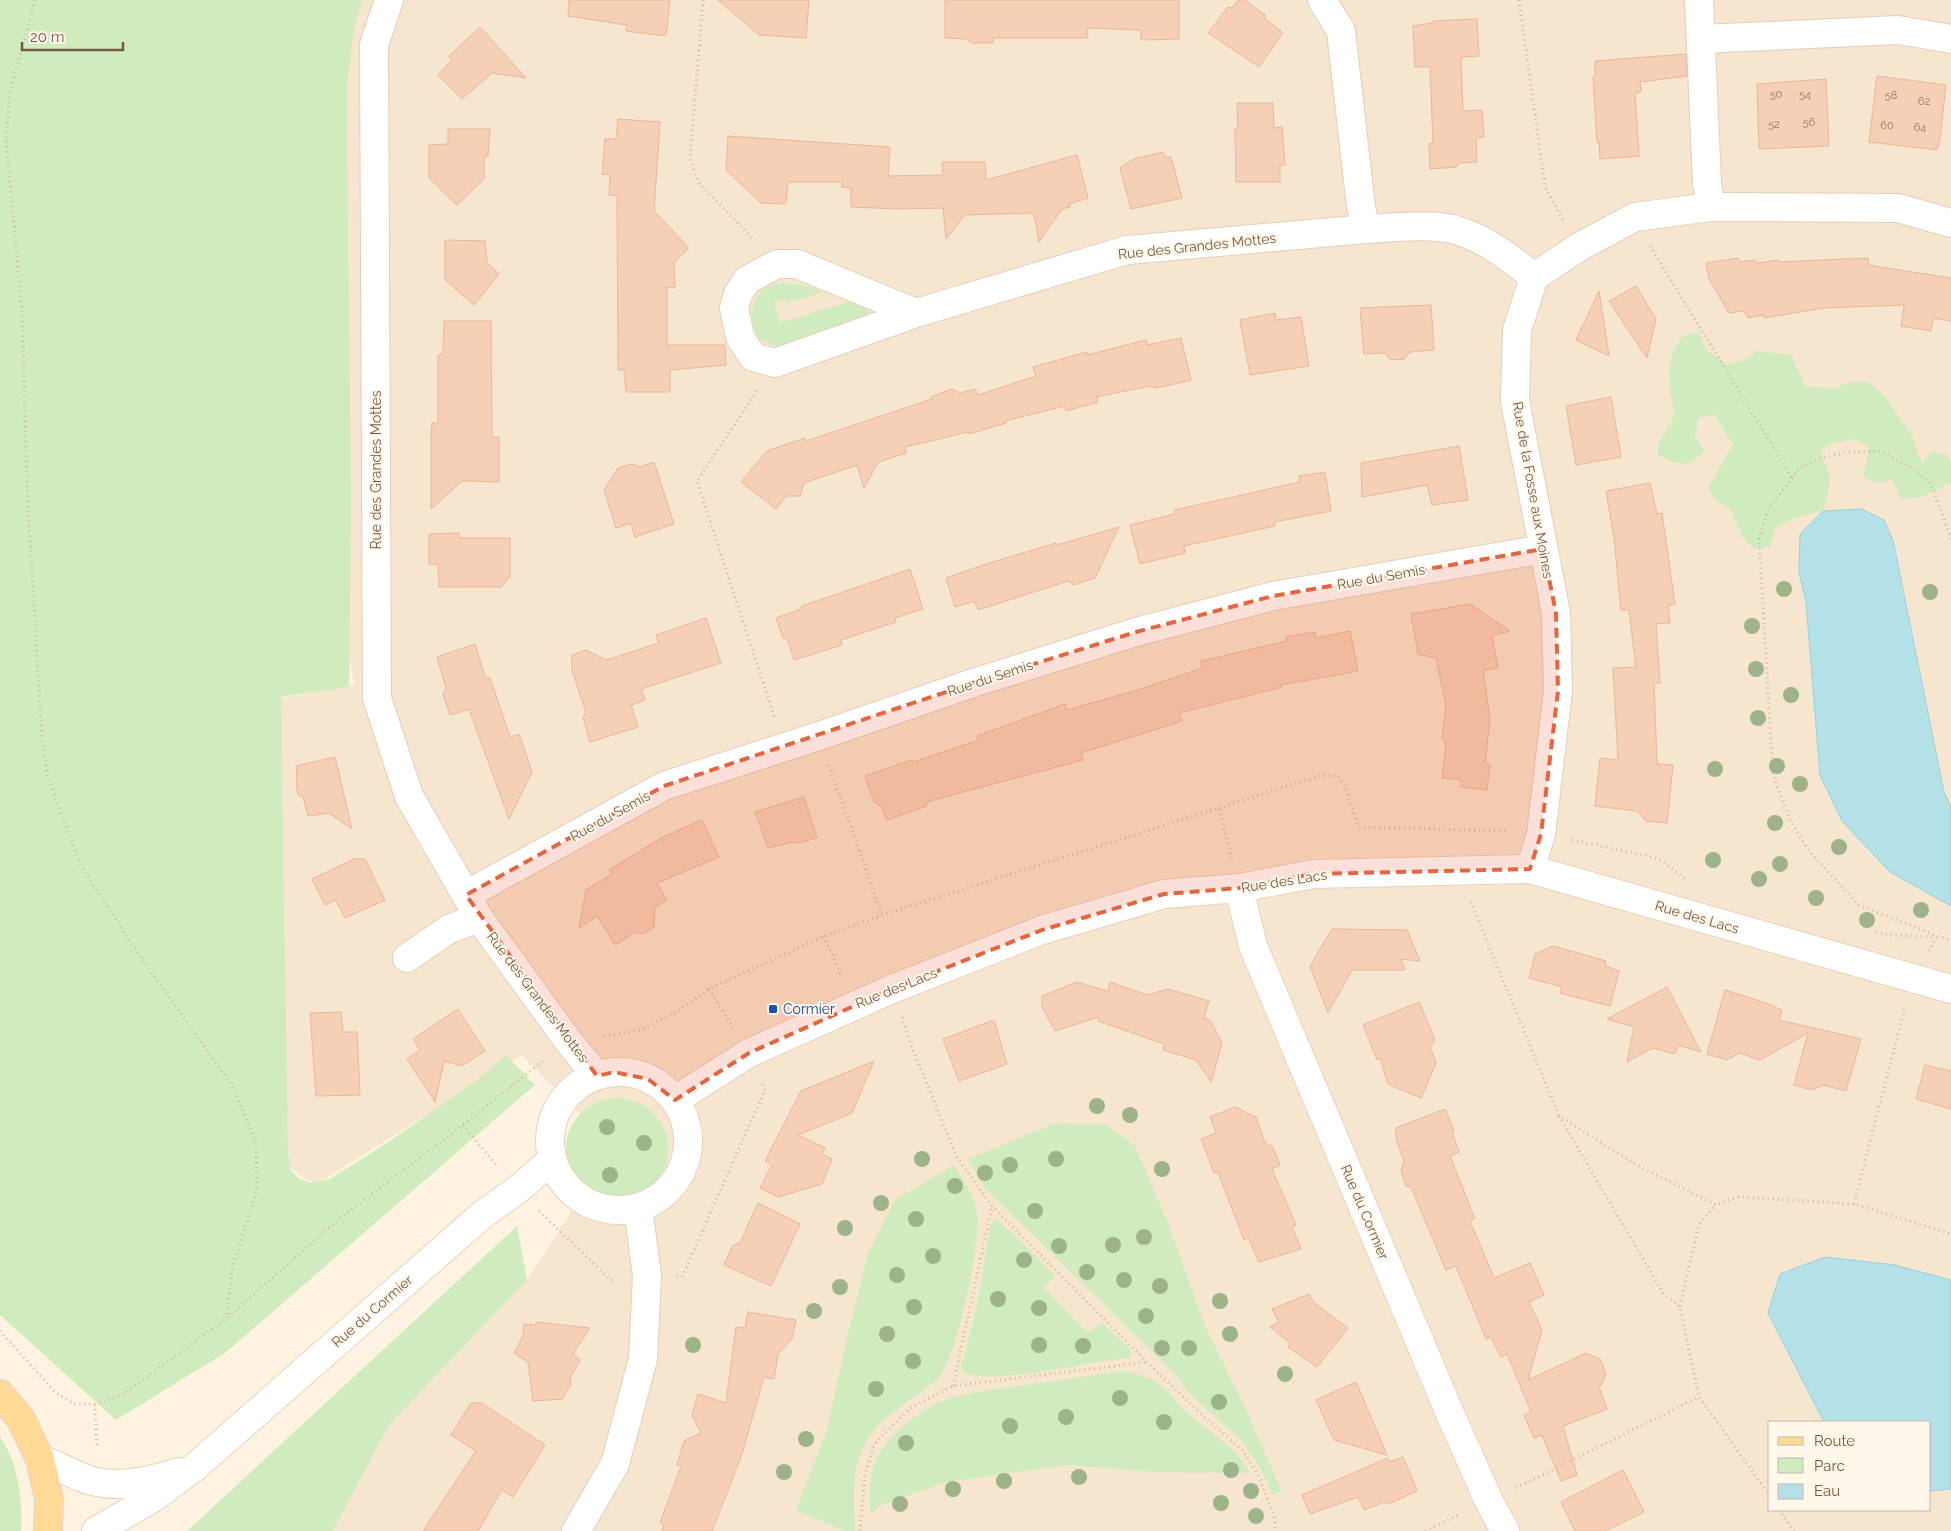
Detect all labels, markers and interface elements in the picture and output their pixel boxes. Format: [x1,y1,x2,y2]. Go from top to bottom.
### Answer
scale bar [22,20,124,52]
text: 20 m [30,28,65,46]
house number: 50 [1770,88,1783,101]
house number: 54 [1799,88,1811,101]
house number: 58 [1885,89,1897,102]
house number: 62 [1918,95,1930,108]
house number: 56 [1803,116,1816,129]
house number: 52 [1768,118,1780,131]
house number: 60 [1880,119,1894,132]
house number: 64 [1914,121,1926,134]
street label: Rue des Grandes Mottes [1117,230,1277,262]
street label: Rue des Grandes Mottes [368,390,384,549]
street label: Rue de la Fosse aux Moines [1510,400,1556,580]
street label: Rue du Semis [1336,561,1427,593]
street label: Rue du Semis [945,657,1035,699]
street label: Rue du Semis [567,787,653,845]
street label: Rue des Lacs [1240,866,1328,896]
street label: Rue des Lacs [1653,897,1741,937]
street label: Rue des Grandes Mottes [484,929,592,1065]
street label: Rue des Lacs [853,964,939,1012]
place label: Cormier [783,1001,835,1017]
marker: Cormier [767,1003,779,1015]
street label: Rue du Cormier [1338,1162,1392,1262]
street label: Rue du Cormier [328,1272,416,1350]
legend [1768,1421,1931,1511]
text: Route [1814,1432,1855,1450]
text: Parc [1814,1457,1845,1475]
text: Eau [1814,1482,1840,1500]

